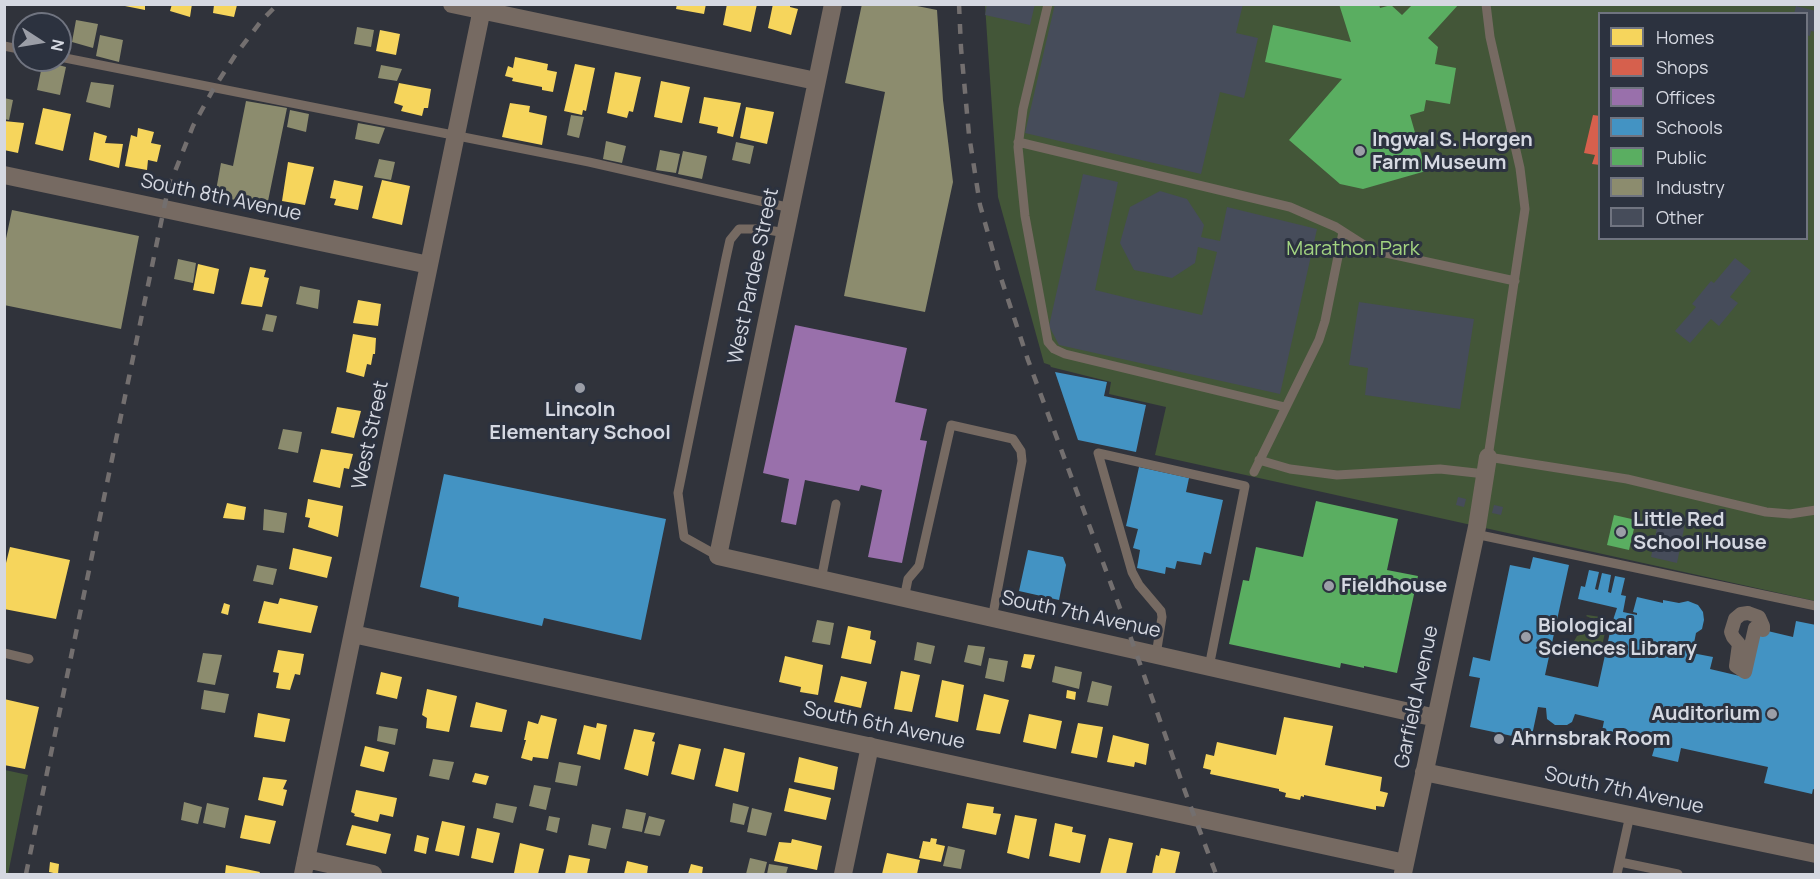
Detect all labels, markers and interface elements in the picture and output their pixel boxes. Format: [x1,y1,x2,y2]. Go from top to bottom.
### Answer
north arrow [12,12,72,72]
legend [1598,12,1808,240]
text: Homes [1656,25,1714,49]
text: N [46,37,70,53]
text: Shops [1656,55,1708,79]
text: Offices [1656,85,1715,109]
text: Schools [1656,115,1723,139]
place label: Ingwal S. Horgen Farm Museum [1372,128,1533,175]
marker: Ingwal S. Horgen Farm Museum [1353,144,1367,158]
text: Public [1656,145,1707,169]
street label: South 8th Avenue [138,169,304,227]
text: Industry [1656,175,1725,199]
street label: West Pardee Street [724,186,784,366]
text: Other [1656,205,1704,229]
park label: Marathon Park [1286,237,1420,261]
street label: West Street [348,378,394,492]
marker: Lincoln Elementary School [573,381,587,395]
place label: Lincoln Elementary School [489,398,671,445]
place label: Little Red School House [1633,508,1767,555]
marker: Little Red School House [1614,525,1628,539]
place label: Fieldhouse [1341,574,1447,598]
marker: Fieldhouse [1322,579,1336,593]
street label: South 7th Avenue [999,586,1163,644]
place label: Biological Sciences Library [1538,614,1697,661]
street label: Garfield Avenue [1390,624,1444,770]
marker: Biological Sciences Library [1519,630,1533,644]
street label: South 6th Avenue [801,697,967,755]
place label: Auditorium [1652,702,1760,726]
marker: Auditorium [1765,707,1779,721]
place label: Ahrnsbrak Room [1511,727,1670,751]
marker: Ahrnsbrak Room [1492,732,1506,746]
street label: South 7th Avenue [1542,762,1706,820]

